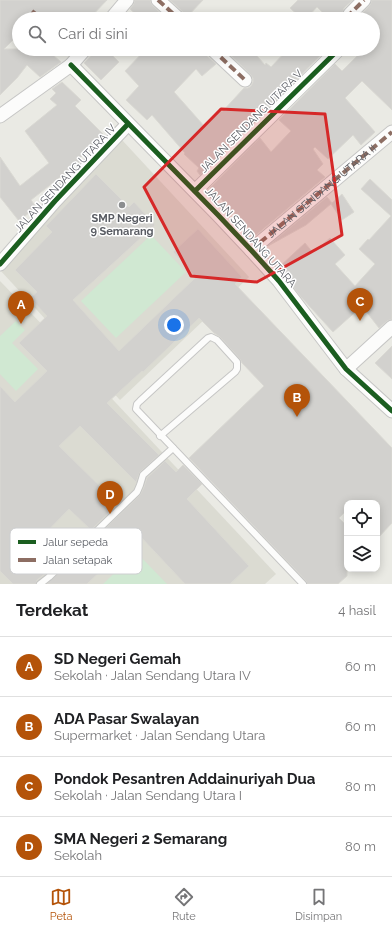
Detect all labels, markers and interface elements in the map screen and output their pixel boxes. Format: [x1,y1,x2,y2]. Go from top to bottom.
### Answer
search box [12,12,380,56]
icon: search [26,23,48,45]
text: Cari di sini [58,25,128,43]
street label: JALAN SENDANG UTARA V [197,67,306,175]
street label: JALAN SENDANG UTARA IV [12,121,119,235]
street label: JALAN SENDANG UTARA II [265,142,379,241]
street label: JALAN SENDANG UTARA [202,185,299,290]
marker: SMP Negeri 9 Semarang [117,200,127,210]
place label: SMP Negeri 9 Semarang [90,212,154,238]
pin: C [347,288,373,321]
pin: A [8,291,34,324]
your location [164,315,184,335]
pin: B [284,384,310,417]
pin: D [97,481,123,514]
map controls [344,500,380,572]
button: locate [344,500,380,536]
legend [10,528,142,574]
text: Jalur sepeda [43,536,108,549]
button: layers [344,536,380,572]
text: Jalan setapak [43,554,113,567]
text: Terdekat [16,600,88,620]
text: 4 hasil [338,603,376,618]
text: SD Negeri Gemah [54,650,181,668]
text: A [25,659,33,674]
text: 60 m [345,659,376,674]
text: Sekolah · Jalan Sendang Utara IV [54,668,251,683]
text: ADA Pasar Swalayan [54,710,199,728]
text: B [25,719,33,734]
text: 60 m [345,719,376,734]
text: Supermarket · Jalan Sendang Utara [54,728,265,743]
text: Pondok Pesantren Addainuriyah Dua [54,770,315,788]
text: C [25,779,33,794]
text: 80 m [345,779,376,794]
text: Sekolah · Jalan Sendang Utara I [54,788,242,803]
text: SMA Negeri 2 Semarang [54,830,227,848]
text: D [24,839,34,854]
text: 80 m [345,839,376,854]
text: Sekolah [54,848,102,863]
tab: Peta [50,886,73,923]
tab: Rute [172,886,196,923]
tab: Disimpan [295,886,342,923]

